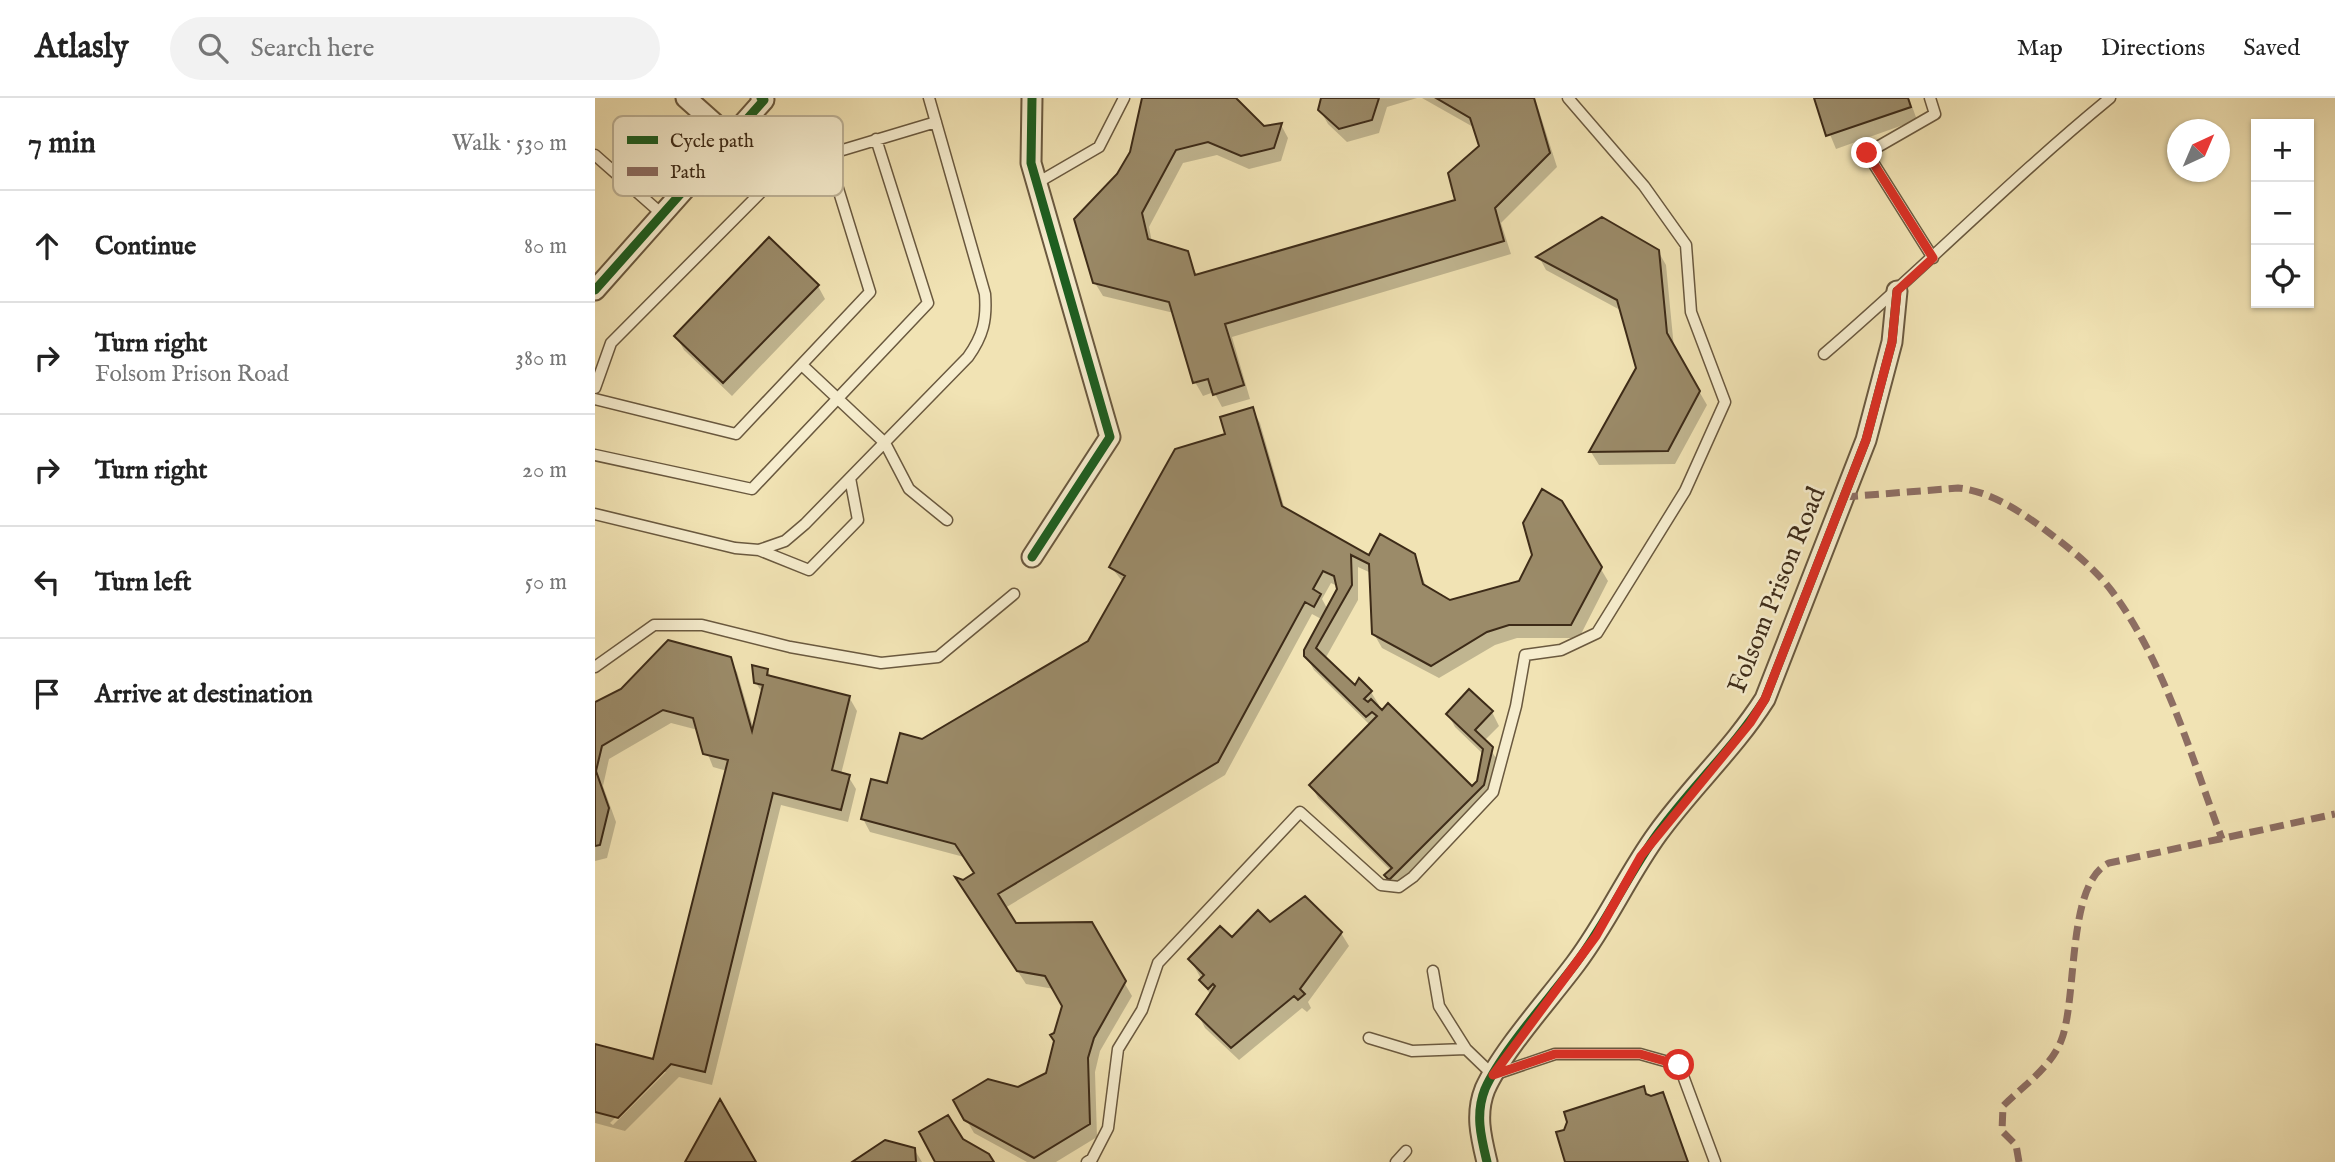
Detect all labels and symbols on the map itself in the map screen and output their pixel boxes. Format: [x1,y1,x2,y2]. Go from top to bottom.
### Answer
legend [613,116,843,196]
north arrow [2167,119,2230,182]
text: Cycle path [670,130,754,154]
route end [1851,137,1882,168]
text: Path [670,161,706,185]
street label: Folsom Prison Road [1721,482,1833,698]
route start [1663,1049,1694,1080]

